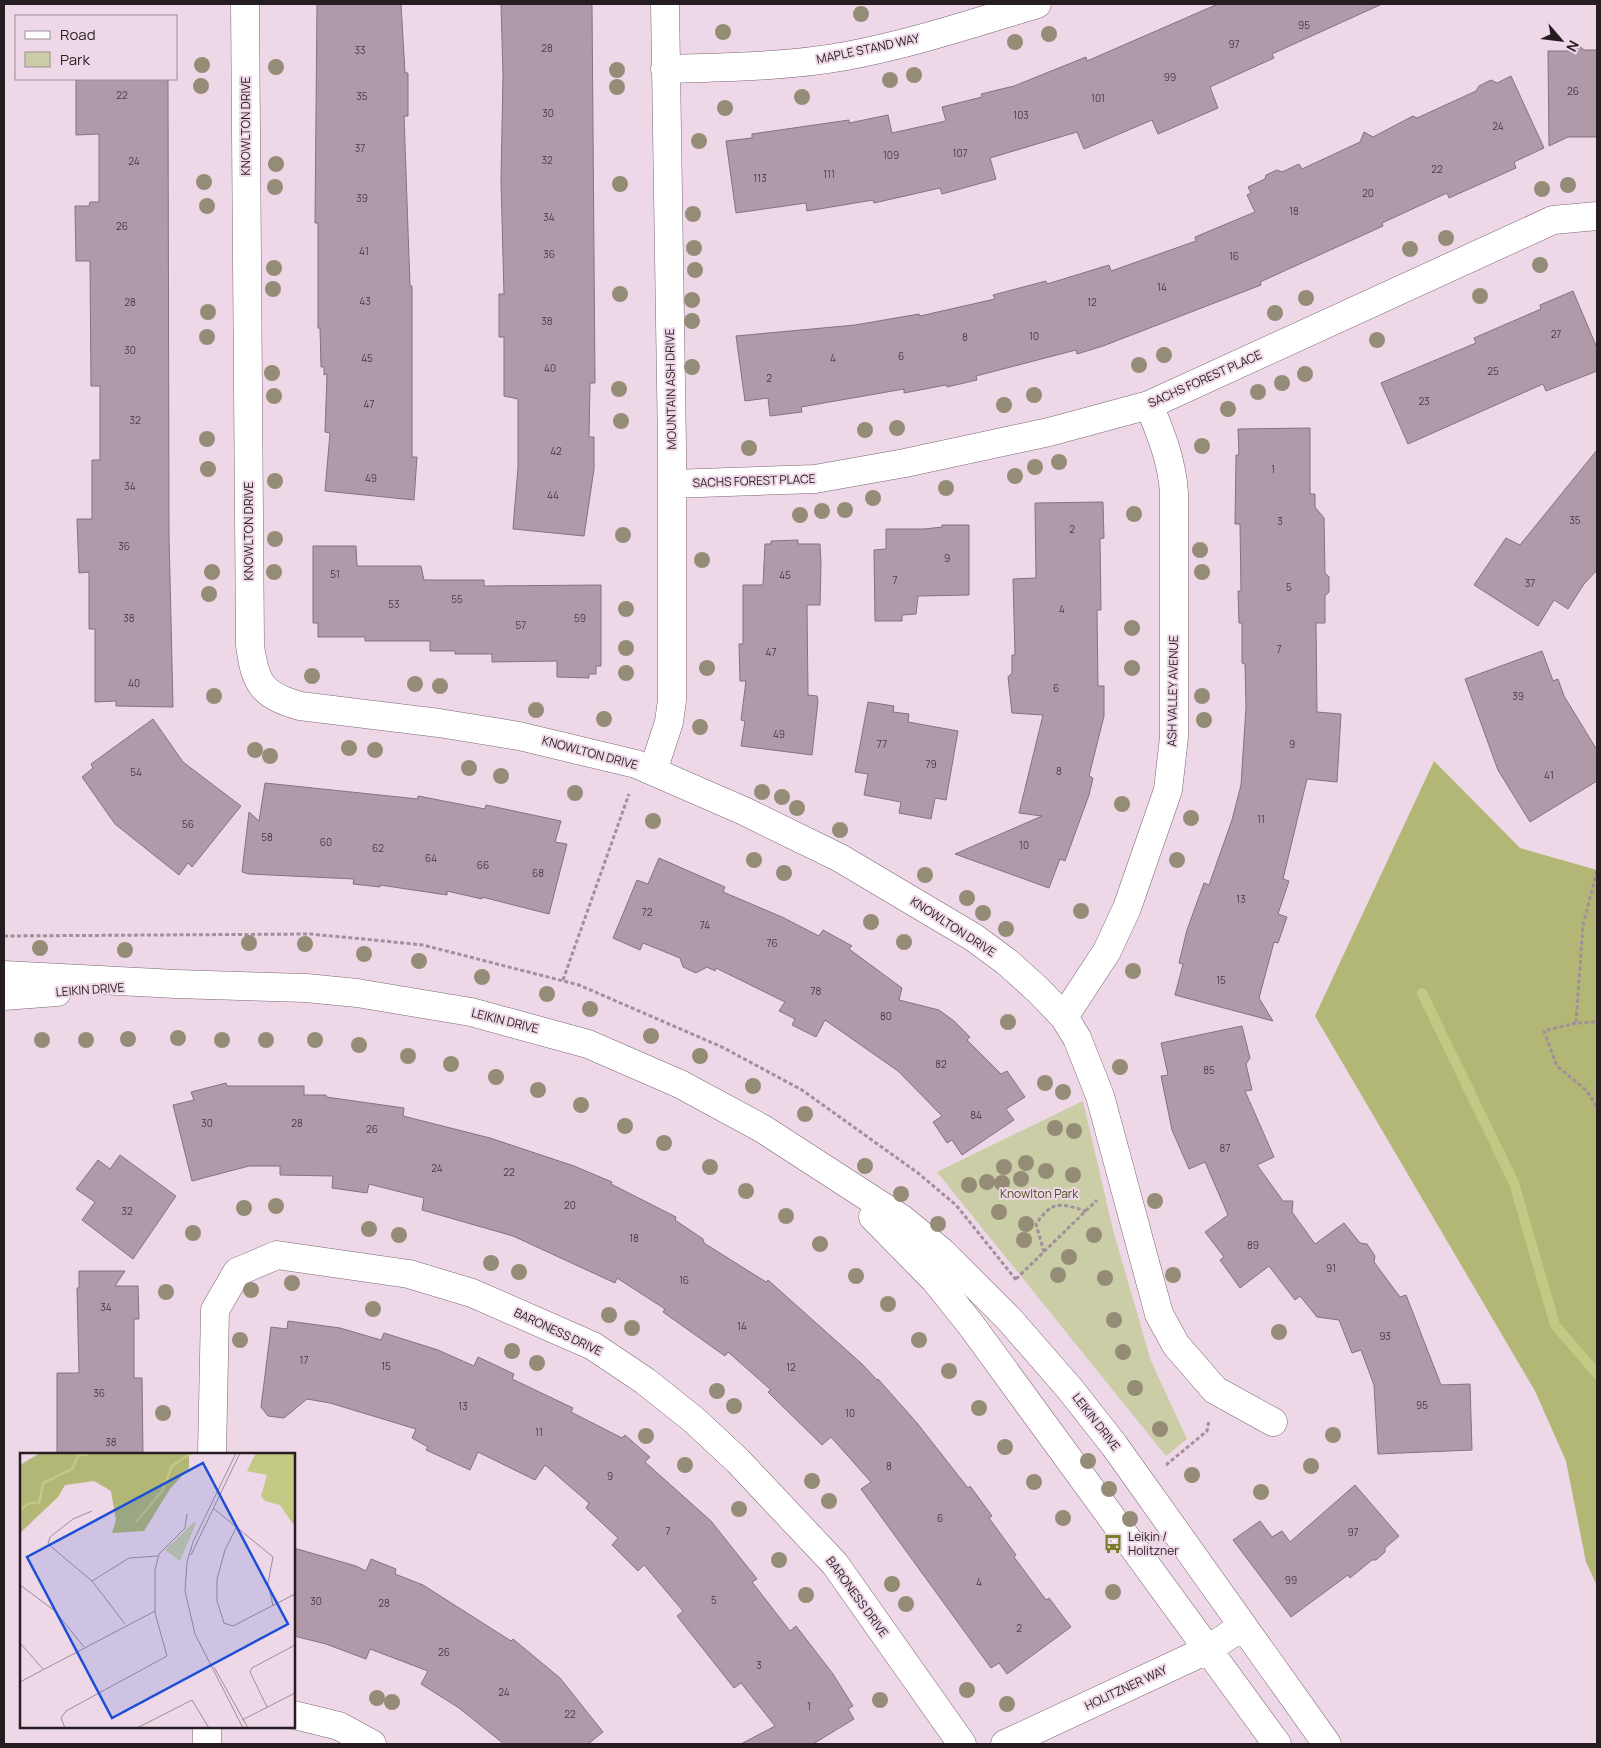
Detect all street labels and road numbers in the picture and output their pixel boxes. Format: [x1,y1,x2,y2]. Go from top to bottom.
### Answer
street label: MAPLE STAND WAY [815,29,921,68]
street label: KNOWLTON DRIVE [237,76,254,175]
street label: MOUNTAIN ASH DRIVE [661,328,680,450]
street label: SACHS FOREST PLACE [1145,346,1265,411]
street label: SACHS FOREST PLACE [692,470,816,491]
street label: KNOWLTON DRIVE [240,481,257,580]
street label: ASH VALLEY AVENUE [1163,635,1182,747]
street label: KNOWLTON DRIVE [540,732,640,774]
street label: KNOWLTON DRIVE [907,893,999,961]
street label: LEIKIN DRIVE [55,979,125,1000]
street label: LEIKIN DRIVE [470,1004,541,1037]
street label: BARONESS DRIVE [511,1304,605,1360]
street label: LEIKIN DRIVE [1069,1389,1124,1454]
street label: BARONESS DRIVE [822,1553,893,1641]
street label: HOLITZNER WAY [1082,1661,1170,1714]

